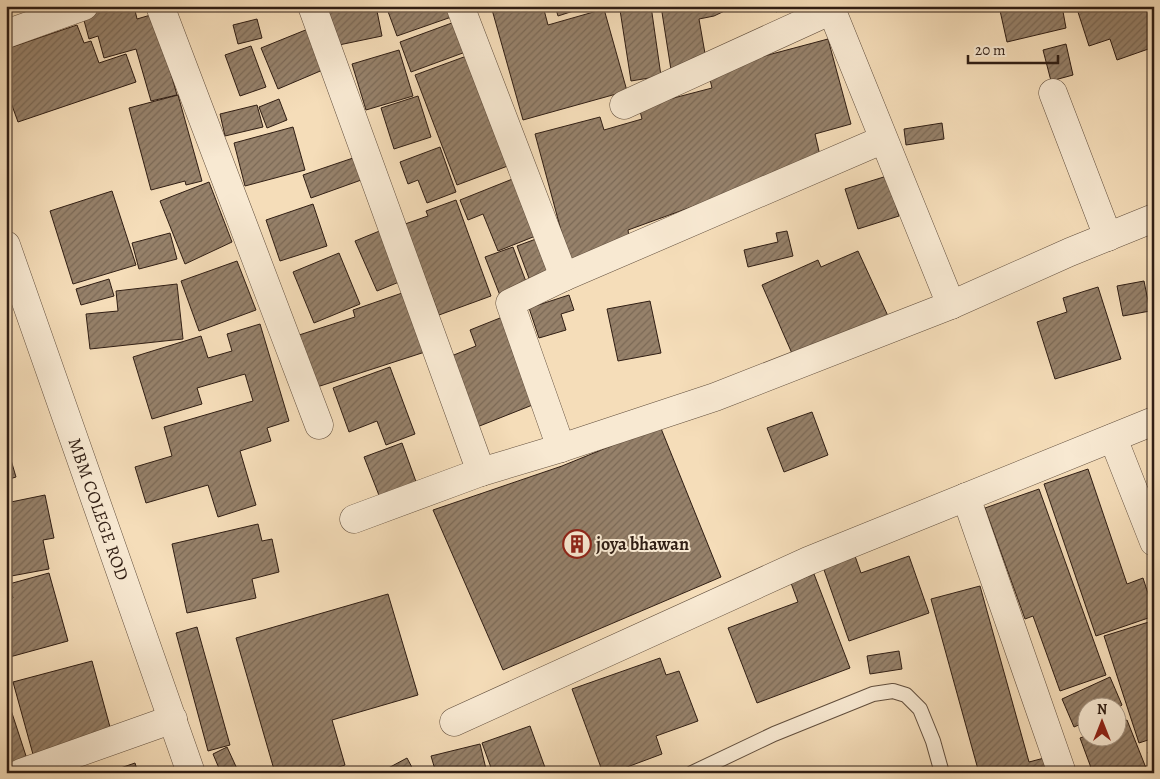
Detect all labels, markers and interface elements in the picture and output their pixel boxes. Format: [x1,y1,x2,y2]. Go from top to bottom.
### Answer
scale bar [968,32,1058,64]
text: 20 m [975,40,1006,60]
street label: MBM COLEGE ROD [63,435,135,584]
building icon: joya bhawan [562,529,592,559]
place label: joya bhawan [596,532,689,556]
north arrow [1078,696,1128,746]
text: N [1097,700,1107,719]

